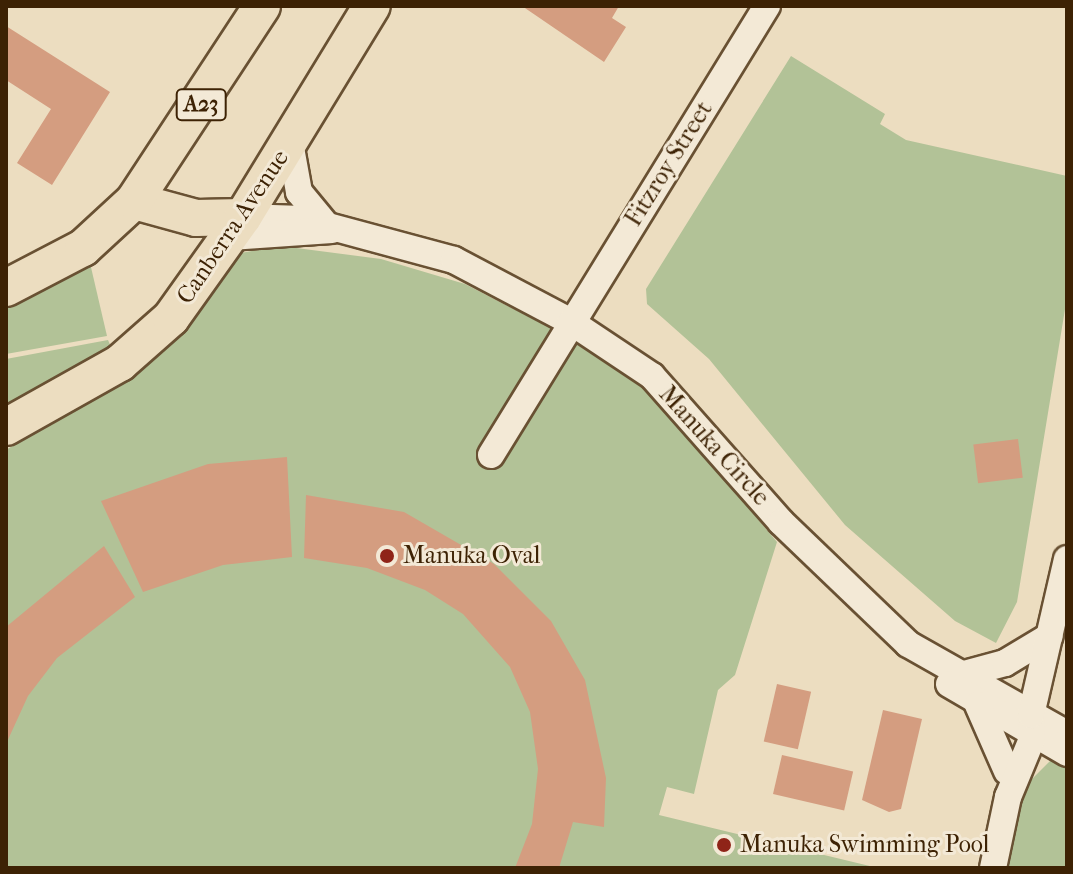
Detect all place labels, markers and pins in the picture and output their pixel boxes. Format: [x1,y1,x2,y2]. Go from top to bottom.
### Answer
place label: Manuka Oval [403,542,540,570]
marker: Manuka Oval [378,547,396,565]
place label: Manuka Swimming Pool [740,831,989,859]
marker: Manuka Swimming Pool [715,836,733,854]

